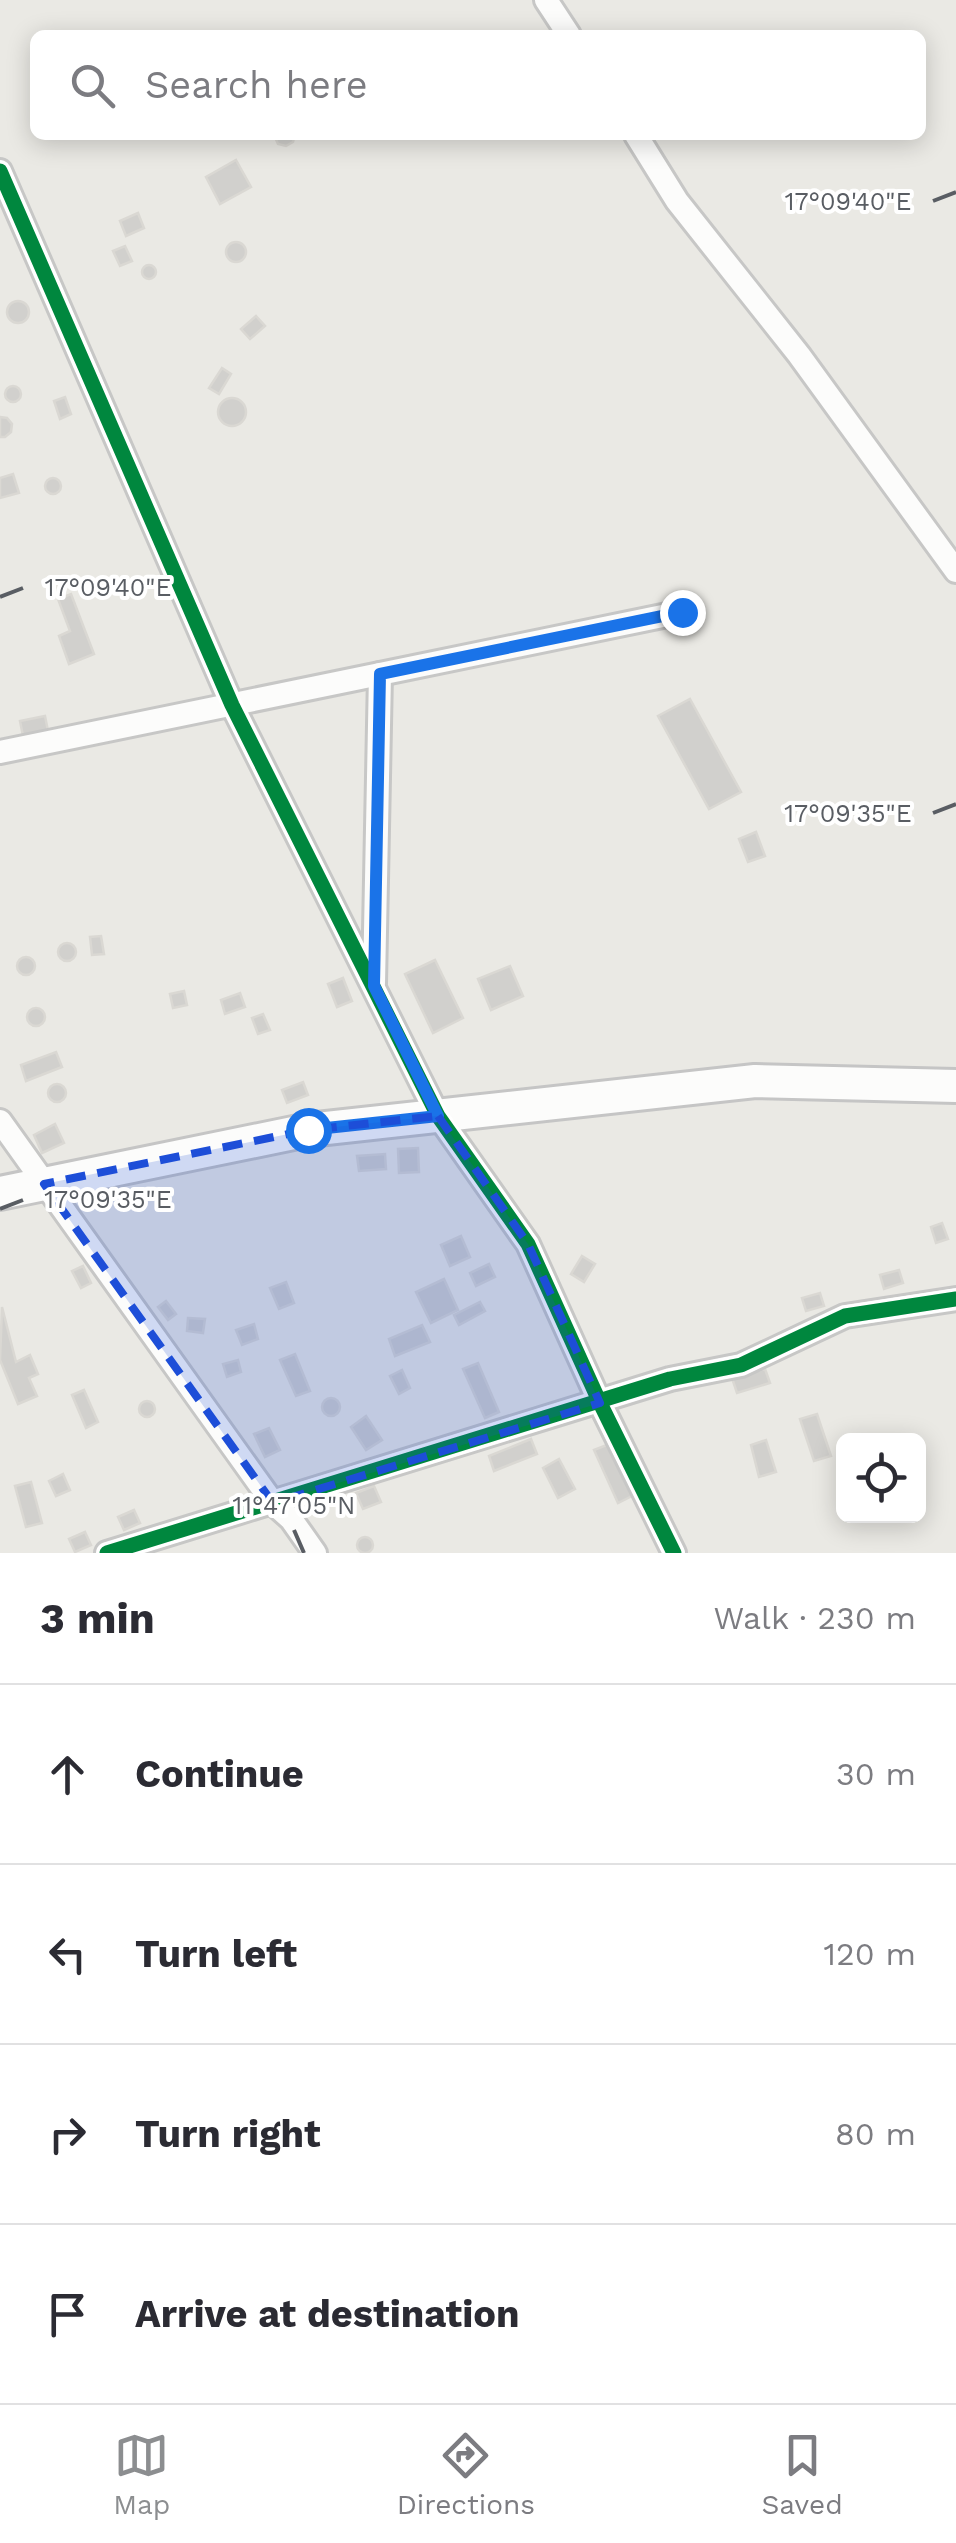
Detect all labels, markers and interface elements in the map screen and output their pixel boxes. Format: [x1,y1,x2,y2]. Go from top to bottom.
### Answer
search box [30,30,926,140]
icon: search [65,58,120,113]
text: Search here [145,63,368,107]
text: 17°09'40"E [785,187,911,216]
text: 17°09'40"E [45,573,171,602]
route end [660,590,706,636]
text: 17°09'35"E [784,799,912,828]
route start [286,1108,332,1154]
text: 17°09'35"E [44,1185,172,1214]
map controls [836,1433,926,1523]
button: locate [836,1433,926,1523]
text: 11°47'05"N [233,1491,355,1520]
text: 3 min [40,1594,155,1643]
text: Walk · 230 m [714,1599,916,1637]
icon: ahead [40,1747,95,1802]
text: Continue [135,1752,304,1796]
text: 30 m [836,1755,916,1793]
icon: left [40,1927,95,1982]
text: Turn left [135,1932,297,1976]
text: 120 m [824,1935,916,1973]
icon: right [40,2107,95,2162]
text: Turn right [135,2112,321,2156]
text: 80 m [835,2115,916,2153]
icon: arrive [40,2287,95,2342]
text: Arrive at destination [135,2292,520,2336]
tab: Map [113,2428,170,2521]
tab: Directions [397,2428,535,2521]
tab: Saved [761,2428,843,2521]

